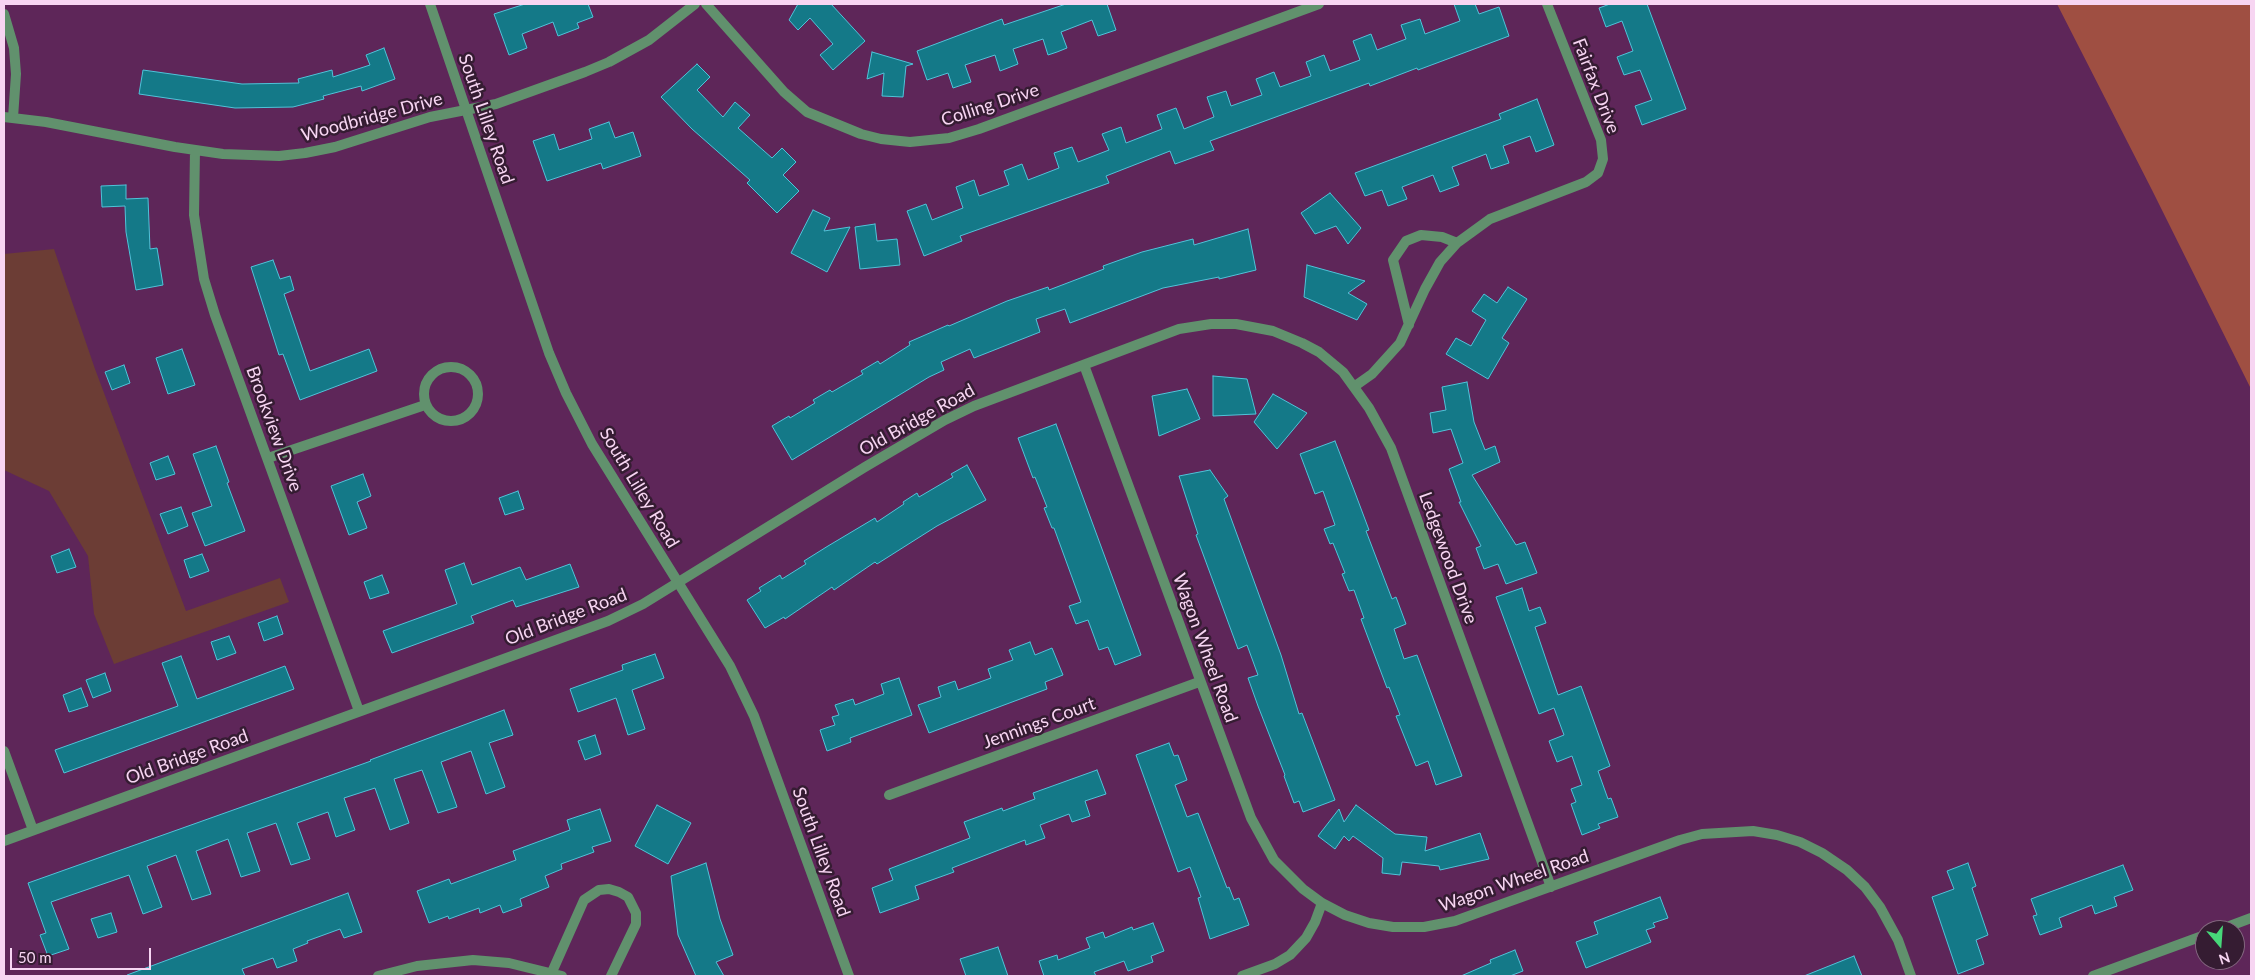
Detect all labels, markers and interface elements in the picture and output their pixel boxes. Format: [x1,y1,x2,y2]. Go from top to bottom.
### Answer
street label: Fairfax Drive [1568,35,1624,137]
street label: South Lilley Road [454,51,518,187]
street label: Colling Drive [938,79,1042,131]
street label: Woodbridge Drive [299,88,445,146]
street label: Brookview Drive [241,363,307,495]
street label: Old Bridge Road [855,379,979,461]
street label: South Lilley Road [595,424,683,552]
street label: Ledgewood Drive [1414,489,1482,627]
street label: Wagon Wheel Road [1168,571,1242,725]
street label: Old Bridge Road [502,584,630,650]
street label: Jennings Court [980,693,1098,753]
street label: Old Bridge Road [123,725,251,789]
street label: South Lilley Road [788,784,854,920]
street label: Wagon Wheel Road [1436,845,1592,917]
north arrow [2195,920,2245,970]
scale bar [12,938,154,970]
text: 50 m [18,948,52,966]
text: N [2217,949,2232,969]

